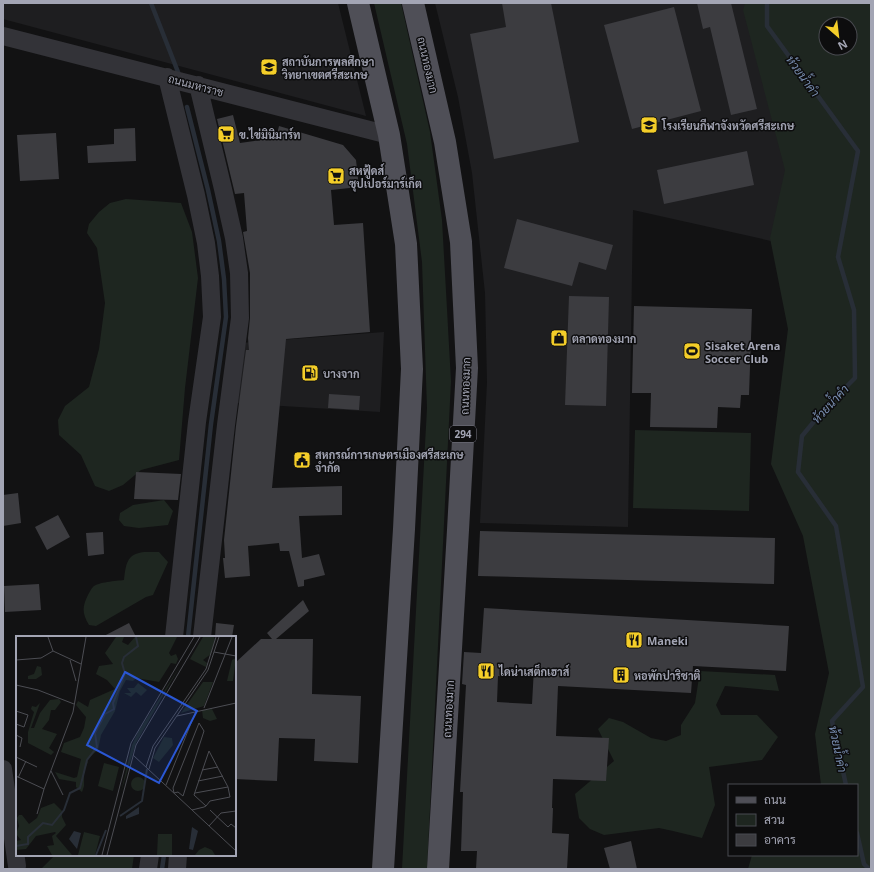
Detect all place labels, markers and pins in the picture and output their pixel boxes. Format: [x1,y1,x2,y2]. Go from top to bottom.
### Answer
place label: สถาบันการพลศึกษา วิทยาเขตศรีสะเกษ [281,54,374,82]
school or university icon: สถาบันการพลศึกษา วิทยาเขตศรีสะเกษ [259,57,279,77]
school or university icon: โรงเรียนกีฬาจังหวัดศรีสะเกษ [639,115,659,135]
place label: โรงเรียนกีฬาจังหวัดศรีสะเกษ [661,118,795,133]
supermarket icon: ข.ไข่มินิมาร์ท [216,124,236,144]
place label: ข.ไข่มินิมาร์ท [239,127,301,142]
place label: สหฟู้ดส์ ซุปเปอร์มาร์เก็ต [349,163,422,192]
supermarket icon: สหฟู้ดส์ ซุปเปอร์มาร์เก็ต [326,166,346,186]
shop icon: ตลาดทองมาก [549,328,569,348]
place label: ตลาดทองมาก [572,331,636,346]
place label: Sisaket Arena Soccer Club [705,338,780,366]
sports icon: Sisaket Arena Soccer Club [682,341,702,361]
fuel station icon: บางจาก [300,363,320,383]
place label: บางจาก [323,366,360,381]
place label: สหกรณ์การเกษตรเมืองศรีสะเกษ จำกัด [315,447,464,475]
public building icon: สหกรณ์การเกษตรเมืองศรีสะเกษ จำกัด [292,450,312,470]
restaurant icon: Maneki [624,630,644,650]
place label: Maneki [647,633,688,648]
restaurant icon: ไดน่าเสต็กเฮาส์ [476,661,496,681]
place label: ไดน่าเสต็กเฮาส์ [498,664,570,679]
building icon: หอพักปาริชาติ [611,665,631,685]
place label: หอพักปาริชาติ [634,668,701,683]

